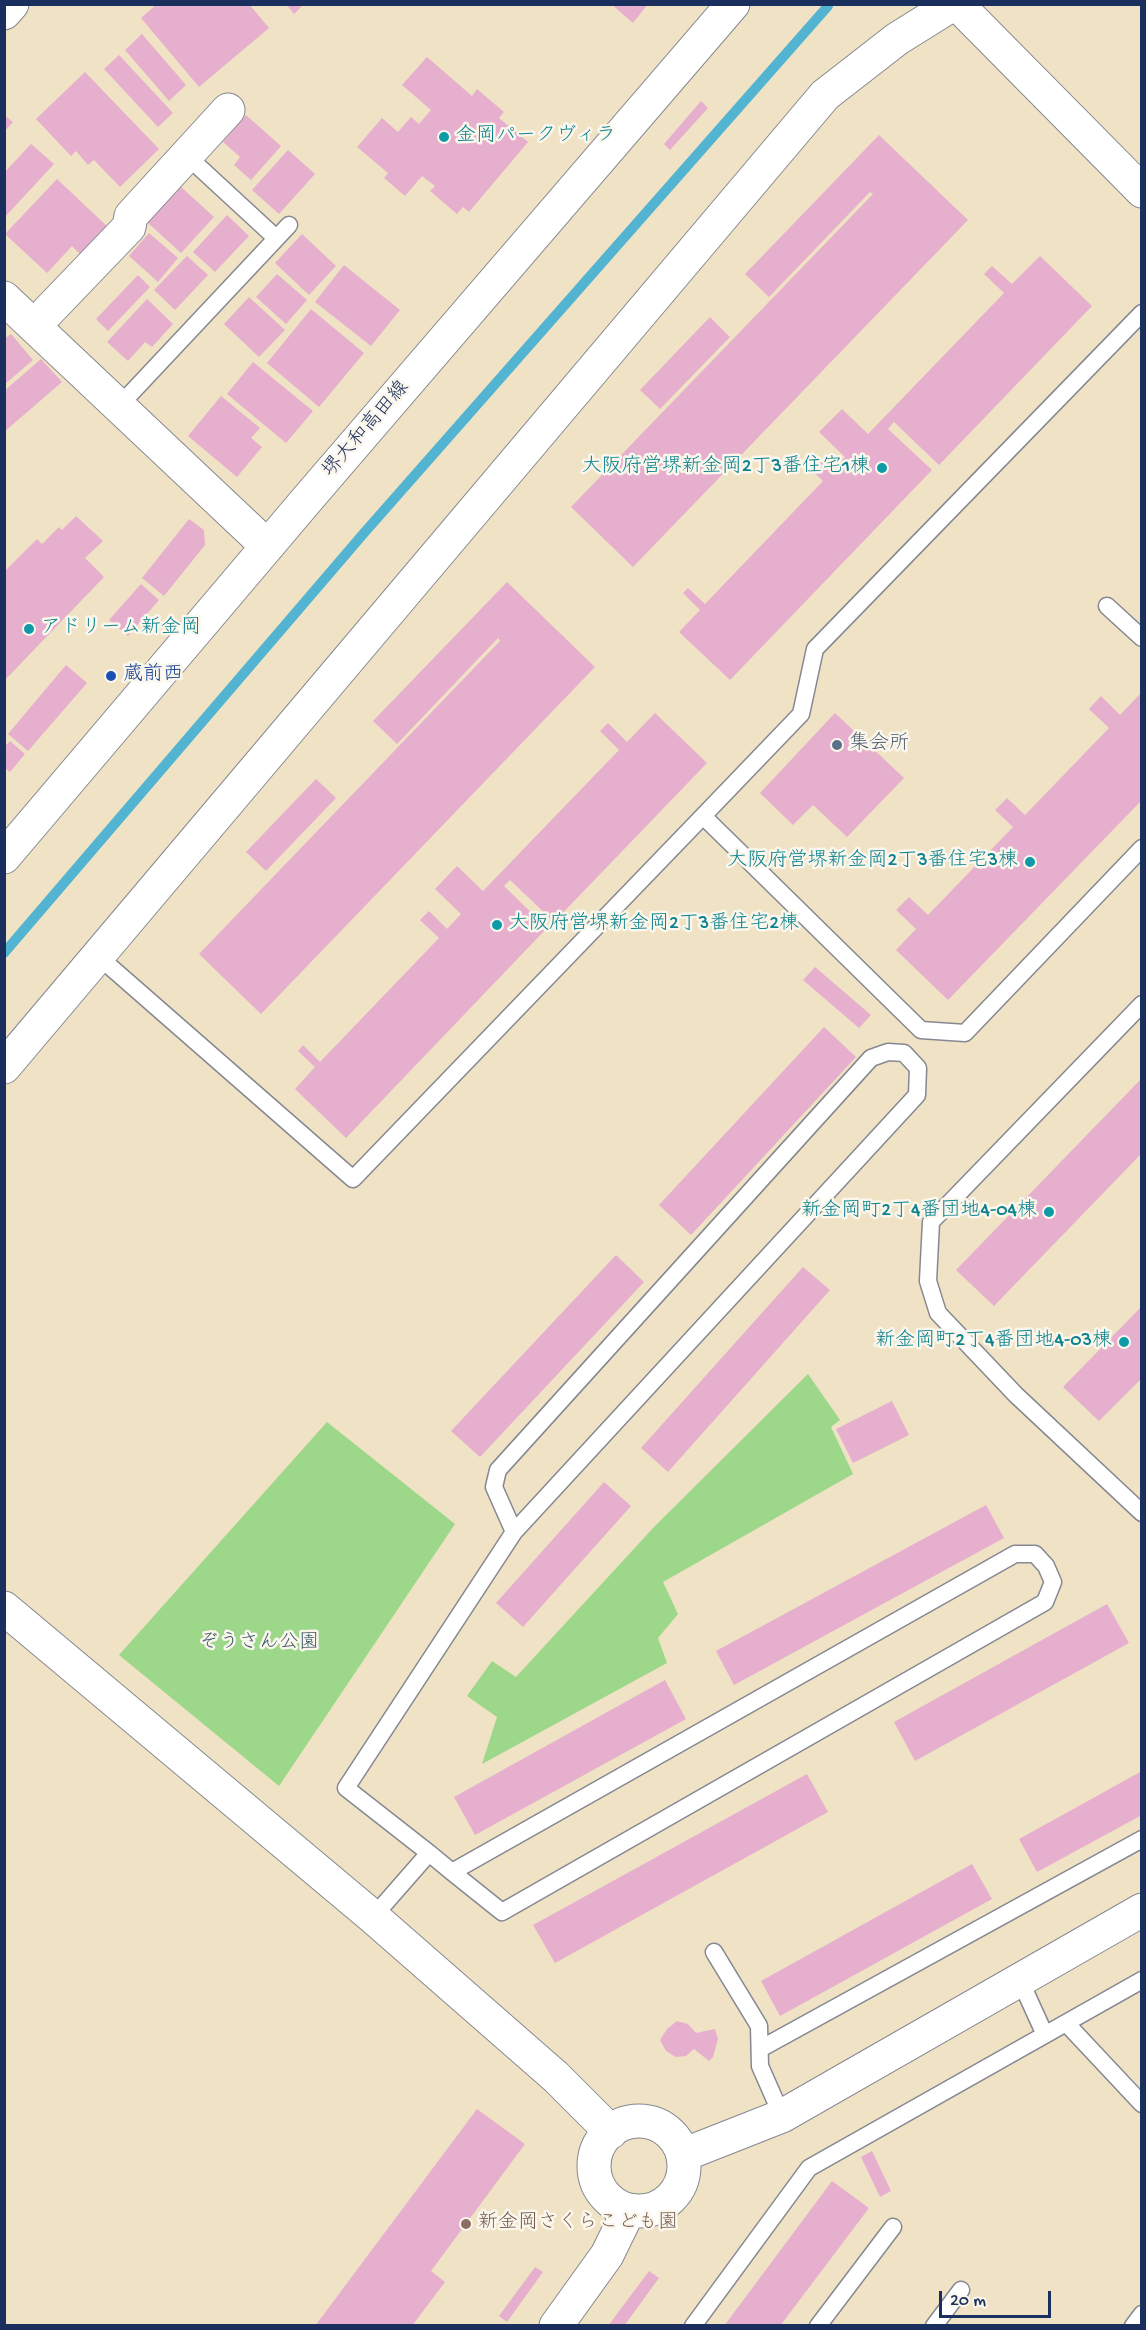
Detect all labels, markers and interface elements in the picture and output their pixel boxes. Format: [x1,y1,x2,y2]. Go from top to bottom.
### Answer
place label: 金岡パークヴィラ [456,125,616,149]
marker: 金岡パークヴィラ [437,130,451,144]
street label: 堺大和高田線 [319,377,415,483]
place label: 大阪府営堺新金岡2丁3番住宅1棟 [582,456,870,480]
marker: 大阪府営堺新金岡2丁3番住宅1棟 [875,461,889,475]
place label: アドリーム新金岡 [41,617,201,641]
marker: アドリーム新金岡 [22,622,36,636]
place label: 蔵前西 [123,664,183,688]
marker: 蔵前西 [104,669,118,683]
place label: 集会所 [849,733,909,757]
marker: 集会所 [830,738,844,752]
place label: 大阪府営堺新金岡2丁3番住宅3棟 [727,850,1018,874]
marker: 大阪府営堺新金岡2丁3番住宅3棟 [1023,855,1037,869]
place label: 大阪府営堺新金岡2丁3番住宅2棟 [509,913,799,937]
marker: 大阪府営堺新金岡2丁3番住宅2棟 [490,918,504,932]
place label: 新金岡町2丁4番団地4-04棟 [801,1200,1037,1224]
marker: 新金岡町2丁4番団地4-04棟 [1042,1205,1056,1219]
place label: 新金岡町2丁4番団地4-03棟 [875,1330,1112,1354]
marker: 新金岡町2丁4番団地4-03棟 [1117,1335,1131,1349]
park label: ぞうさん公園 [199,1632,319,1656]
place label: 新金岡さくらこども園 [478,2212,678,2236]
marker: 新金岡さくらこども園 [459,2217,473,2231]
scale bar [942,2279,1054,2317]
text: 20 m [950,2291,986,2312]

